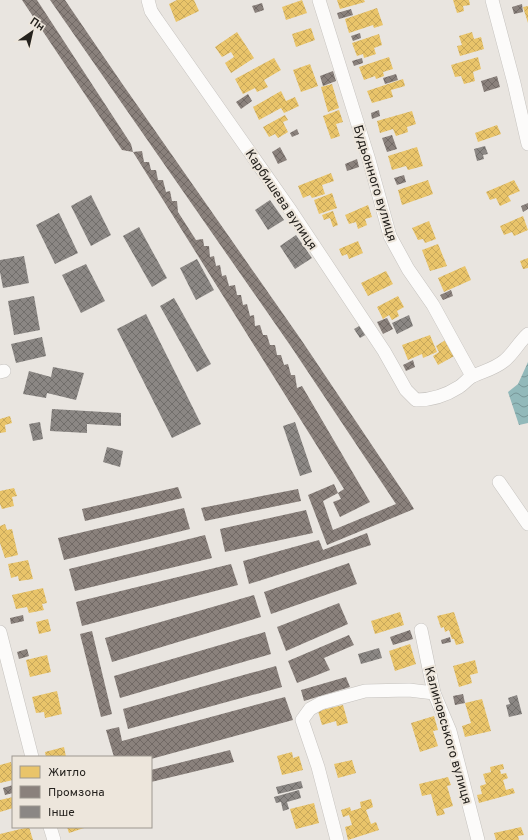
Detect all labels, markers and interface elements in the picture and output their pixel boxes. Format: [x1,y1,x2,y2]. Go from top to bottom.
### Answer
north arrow [12,12,52,52]
text: Пн [27,15,47,34]
street label: Будьонного вулиця [349,123,399,244]
street label: Карбишева вулиця [241,147,320,253]
street label: Калиновського вулиця [420,665,474,806]
legend [12,756,152,828]
text: Житло [48,765,86,781]
text: Промзона [48,785,105,801]
text: Інше [48,805,75,821]

